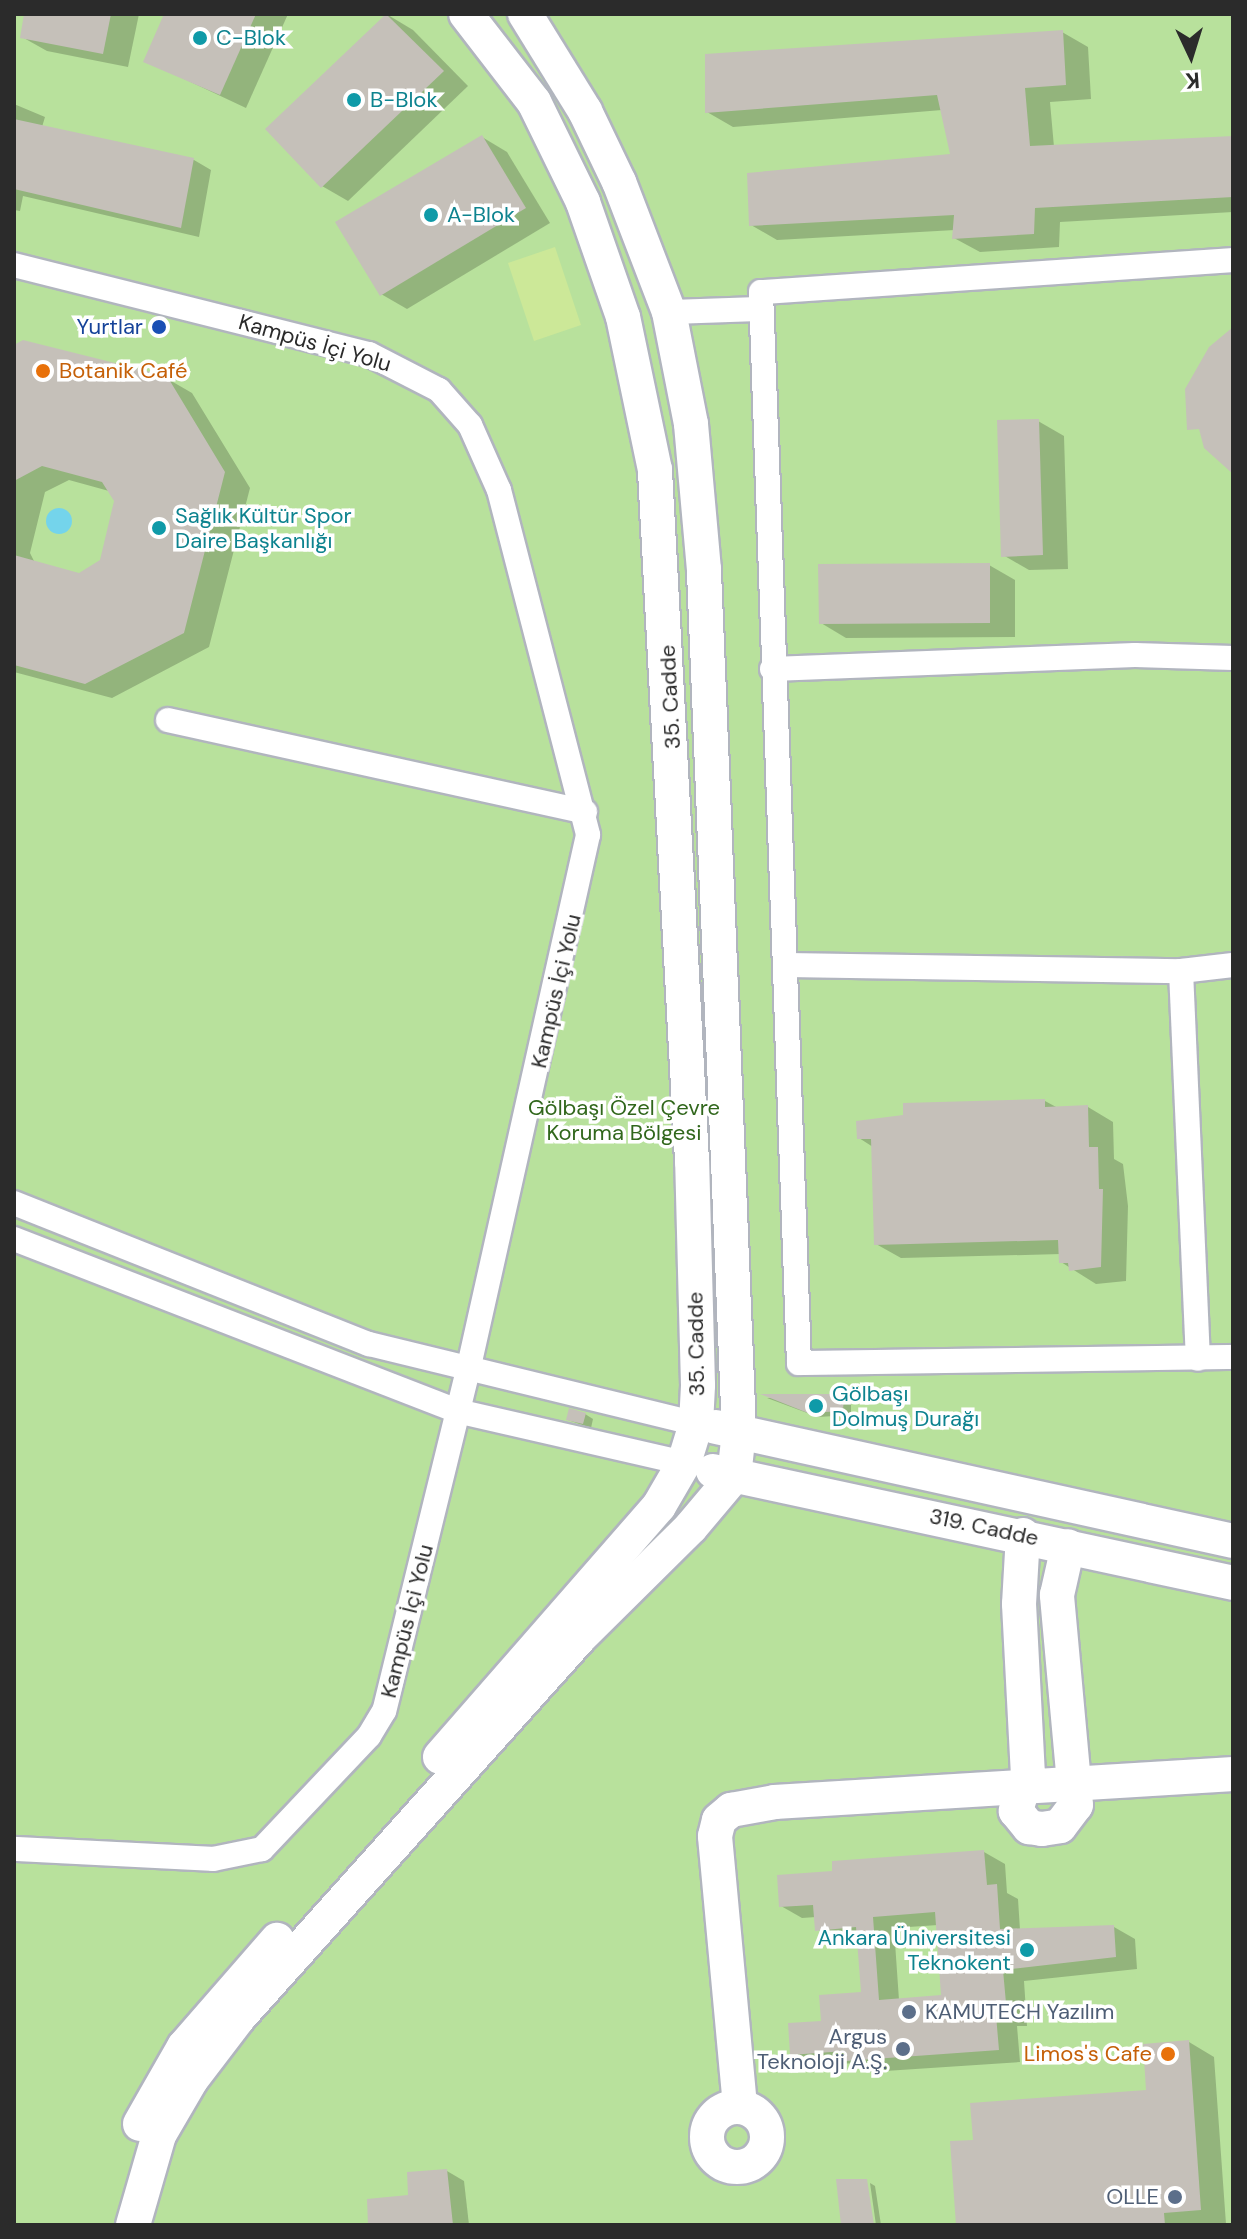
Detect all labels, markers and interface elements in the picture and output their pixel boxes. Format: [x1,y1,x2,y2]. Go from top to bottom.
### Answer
north arrow [1151,16,1231,96]
place label: C-Blok [216,25,286,51]
marker: C-Blok [191,29,209,47]
text: K [1185,65,1201,95]
place label: B-Blok [370,87,437,113]
marker: B-Blok [345,91,363,109]
place label: A-Blok [447,202,515,228]
marker: A-Blok [422,206,440,224]
street label: Kampüs İçi Yolu [236,309,394,377]
place label: Yurtlar [76,314,143,340]
marker: Yurtlar [150,318,168,336]
place label: Botanik Café [59,358,188,384]
marker: Botanik Café [34,362,52,380]
place label: Sağlık Kültür Spor Daire Başkanlığı [175,502,352,554]
marker: Sağlık Kültür Spor Daire Başkanlığı [150,519,168,537]
street label: 35. Cadde [654,644,686,750]
street label: Kampüs İçi Yolu [525,911,587,1071]
park label: Gölbaşı Özel Çevre Koruma Bölgesi [528,1094,720,1146]
street label: 35. Cadde [682,1292,710,1396]
place label: Gölbaşı Dolmuş Durağı [832,1380,979,1432]
marker: Gölbaşı Dolmuş Durağı [807,1397,825,1415]
street label: 319. Cadde [927,1503,1041,1551]
street label: Kampüs İçi Yolu [375,1541,439,1701]
place label: Ankara Üniversitesi Teknokent [817,1924,1011,1976]
marker: Ankara Üniversitesi Teknokent [1018,1941,1036,1959]
place label: KAMUTECH Yazılım [925,1999,1114,2025]
marker: KAMUTECH Yazılım [900,2003,918,2021]
place label: Argus Teknoloji A.Ş. [757,2023,887,2074]
marker: Argus Teknoloji A.Ş. [894,2040,912,2058]
place label: Limos's Cafe [1024,2041,1152,2067]
marker: Limos's Cafe [1159,2045,1177,2063]
place label: OLLE [1106,2184,1159,2210]
marker: OLLE [1166,2188,1184,2206]

